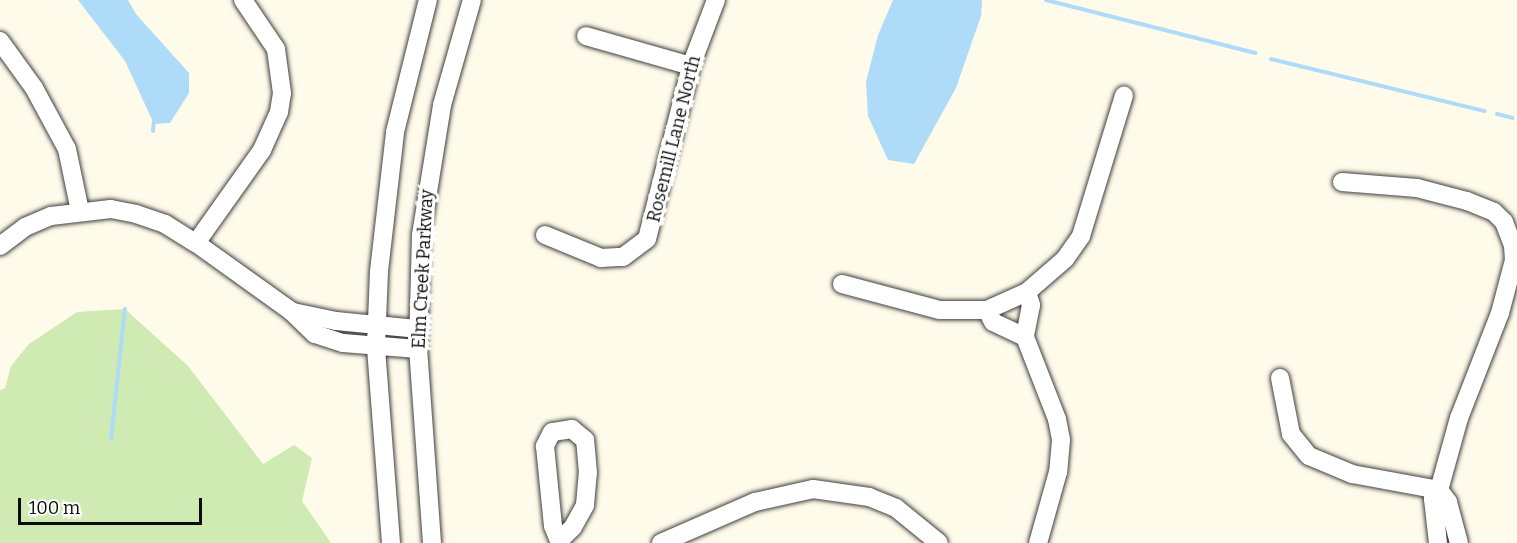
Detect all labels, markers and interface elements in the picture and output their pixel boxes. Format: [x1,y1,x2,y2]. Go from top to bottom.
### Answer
street label: Rosemill Lane North [643,53,705,225]
street label: Elm Creek Parkway [408,189,438,349]
scale bar [21,486,206,524]
text: 100 m [29,497,80,519]

